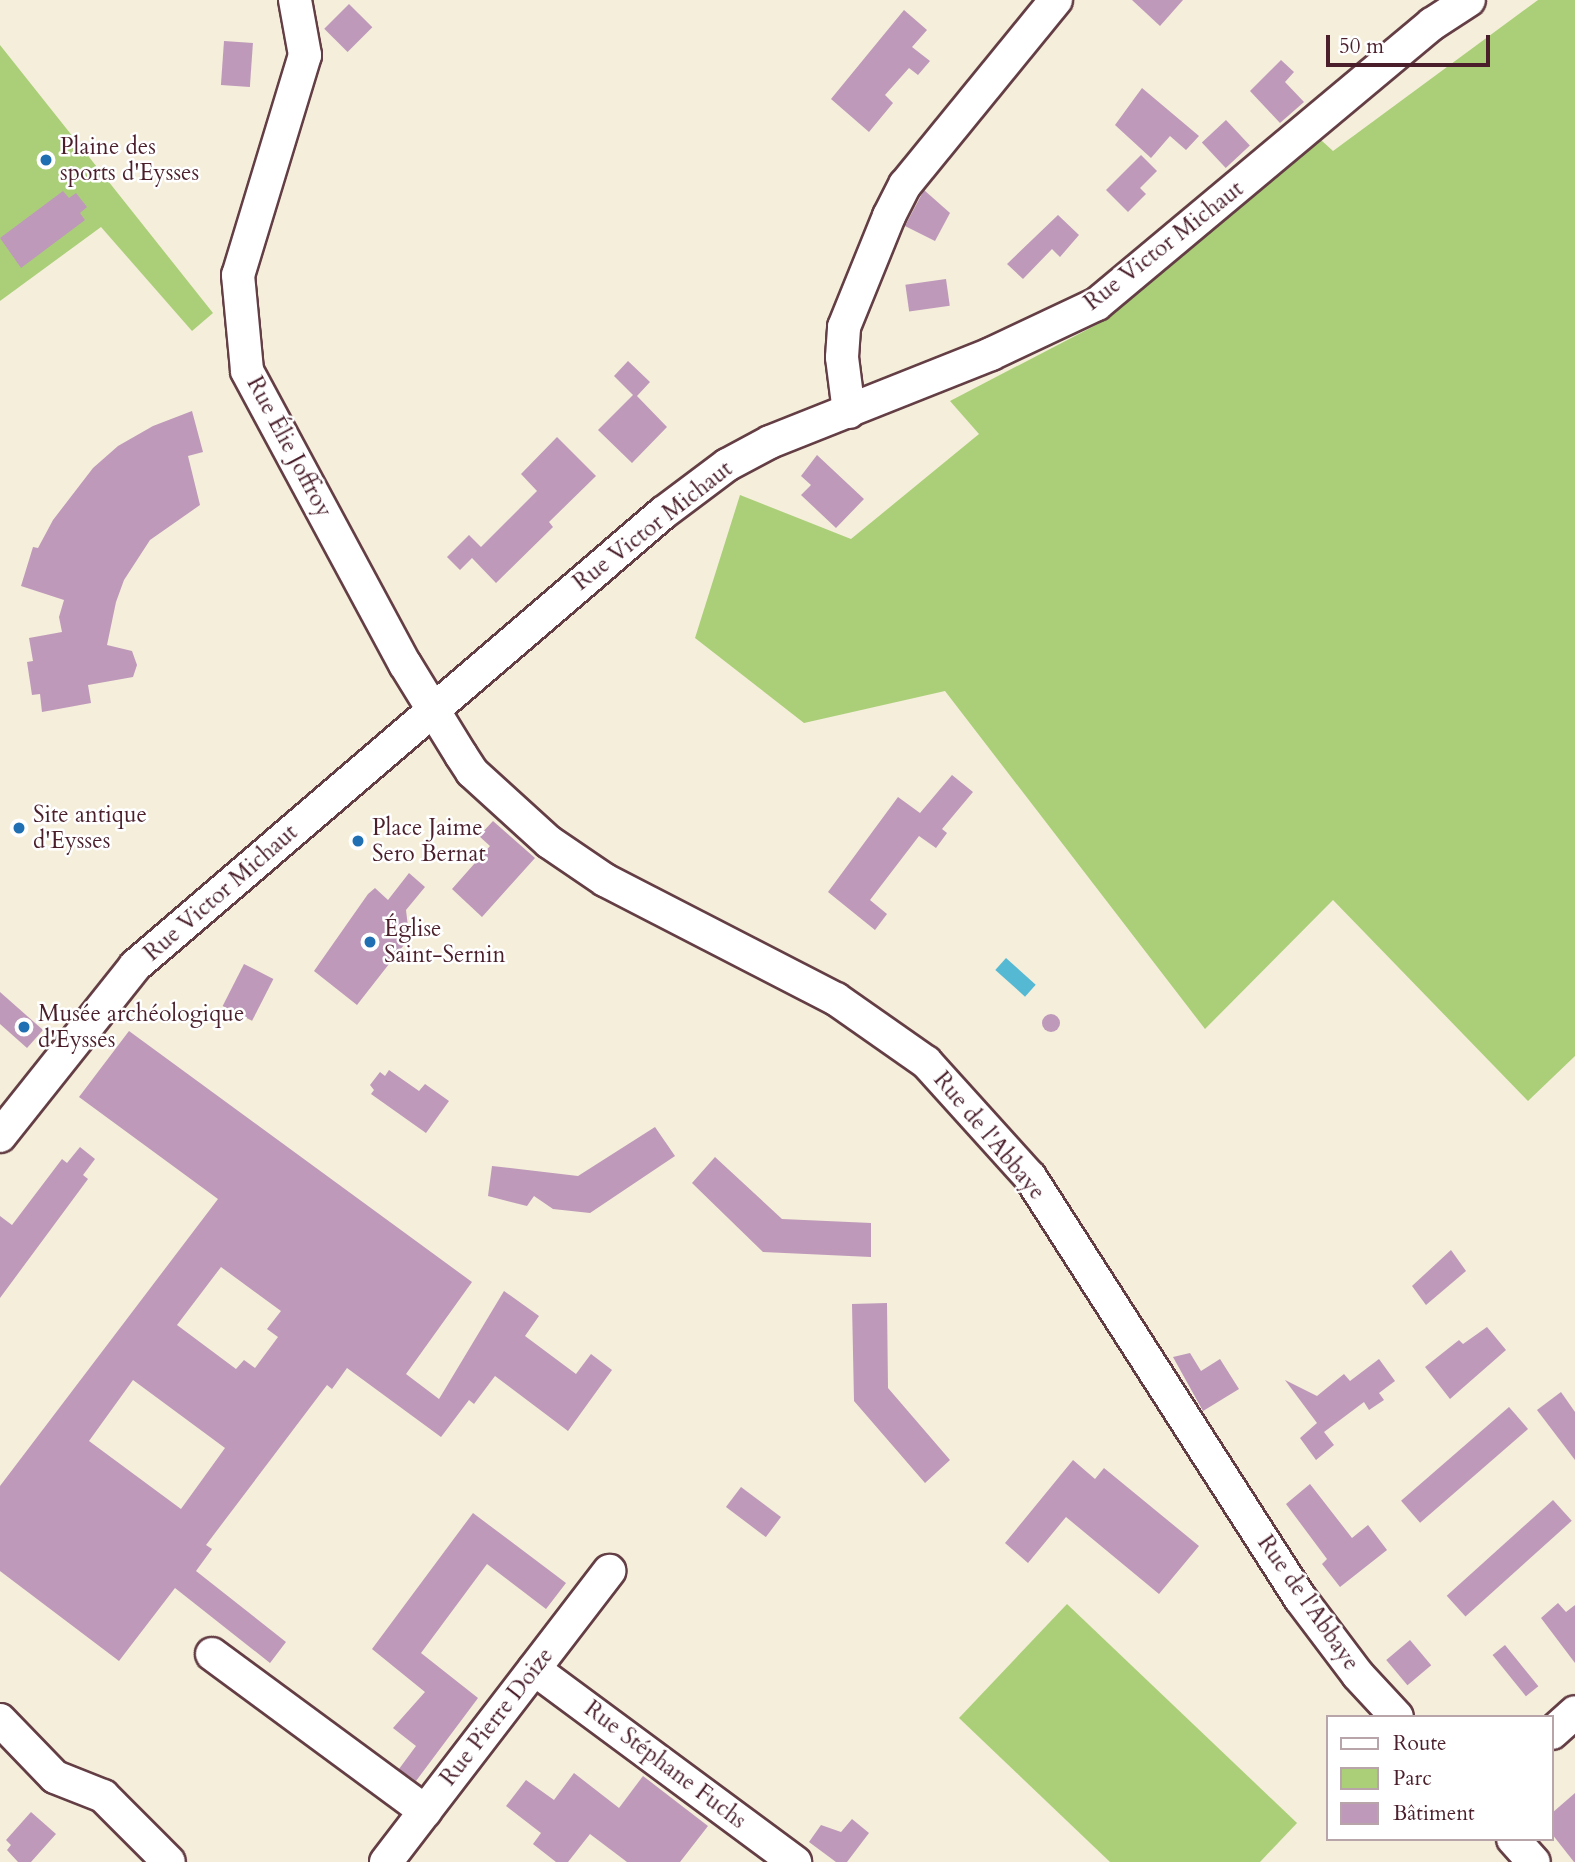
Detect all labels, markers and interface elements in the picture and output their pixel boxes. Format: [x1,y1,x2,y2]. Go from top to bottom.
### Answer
scale bar [1330,21,1494,65]
text: 50 m [1339,32,1384,61]
place label: Plaine des sports d'Eysses [60,133,199,187]
marker: Plaine des sports d'Eysses [38,152,54,168]
street label: Rue Victor Michaut [1079,175,1249,317]
street label: Rue Élie Joffroy [240,372,338,522]
street label: Rue Victor Michaut [568,455,738,597]
place label: Site antique d'Eysses [33,801,147,855]
place label: Place Jaime Sero Bernat [372,814,486,868]
street label: Rue Victor Michaut [139,819,303,967]
marker: Site antique d'Eysses [11,820,27,836]
marker: Place Jaime Sero Bernat [350,833,366,849]
place label: Église Saint-Sernin [384,915,505,969]
marker: Église Saint-Sernin [362,934,378,950]
place label: Musée archéologique d'Eysses [38,1000,244,1054]
marker: Musée archéologique d'Eysses [16,1019,32,1035]
street label: Rue de l'Abbaye [927,1066,1051,1206]
street label: Rue de l'Abbaye [1251,1530,1365,1676]
street label: Rue Pierre Doize [435,1643,559,1791]
street label: Rue Stéphane Fuchs [579,1695,751,1835]
legend [1326,1715,1554,1841]
text: Route [1393,1729,1447,1758]
text: Parc [1393,1764,1432,1793]
text: Bâtiment [1393,1799,1475,1828]

